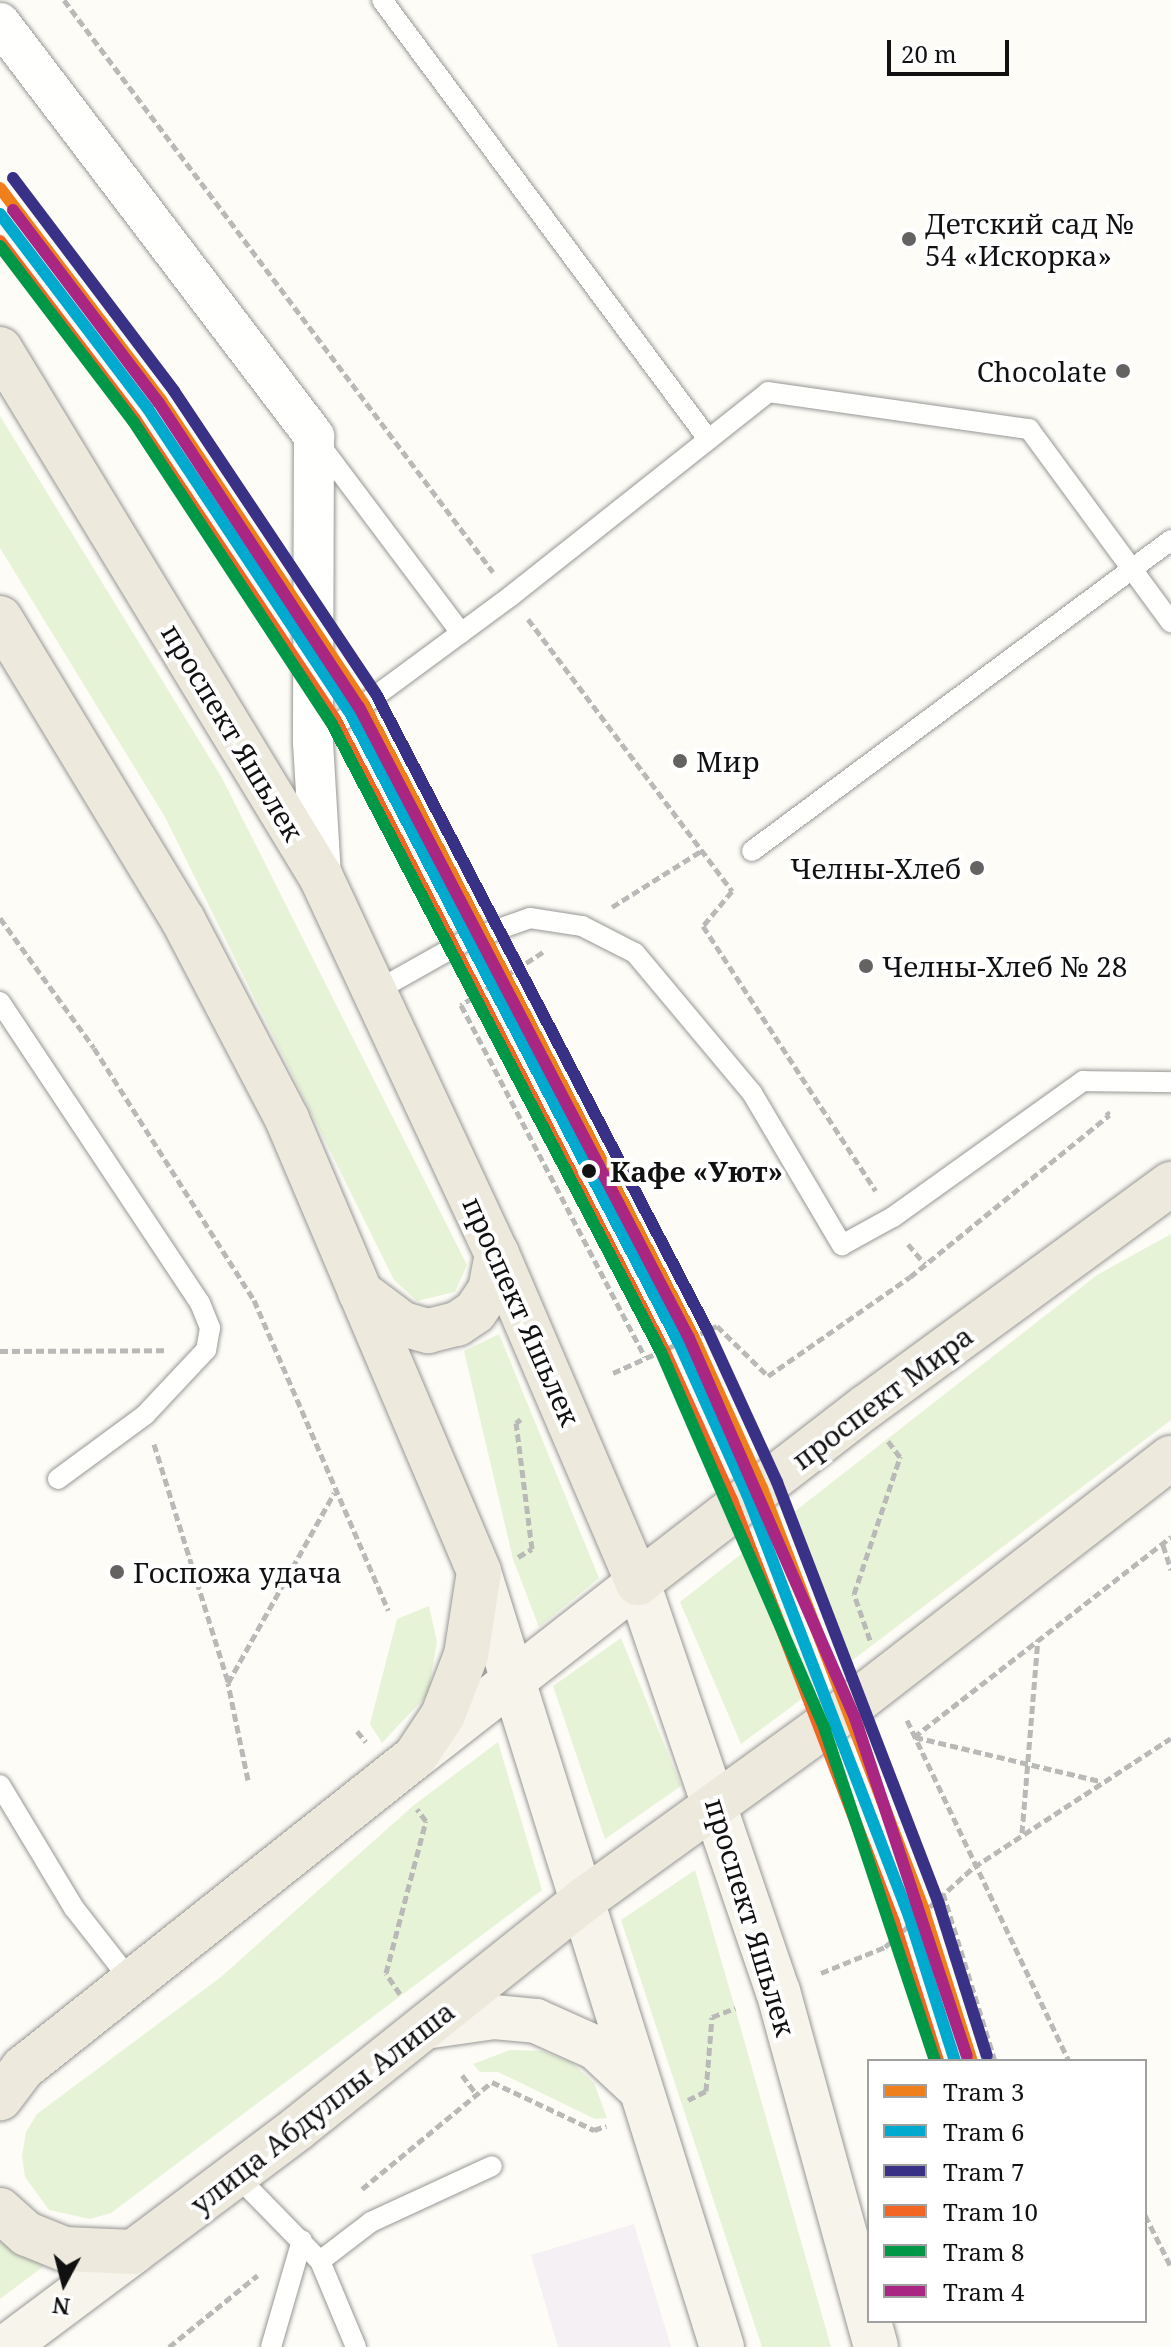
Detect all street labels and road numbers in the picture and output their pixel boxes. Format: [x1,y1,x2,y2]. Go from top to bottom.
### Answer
street label: проспект Яшьлек [155,618,311,846]
street label: проспект Яшьлек [456,1191,588,1431]
street label: проспект Мира [785,1318,979,1476]
street label: проспект Яшьлек [699,1794,803,2040]
street label: улица Абдуллы Алиша [183,1993,461,2221]

